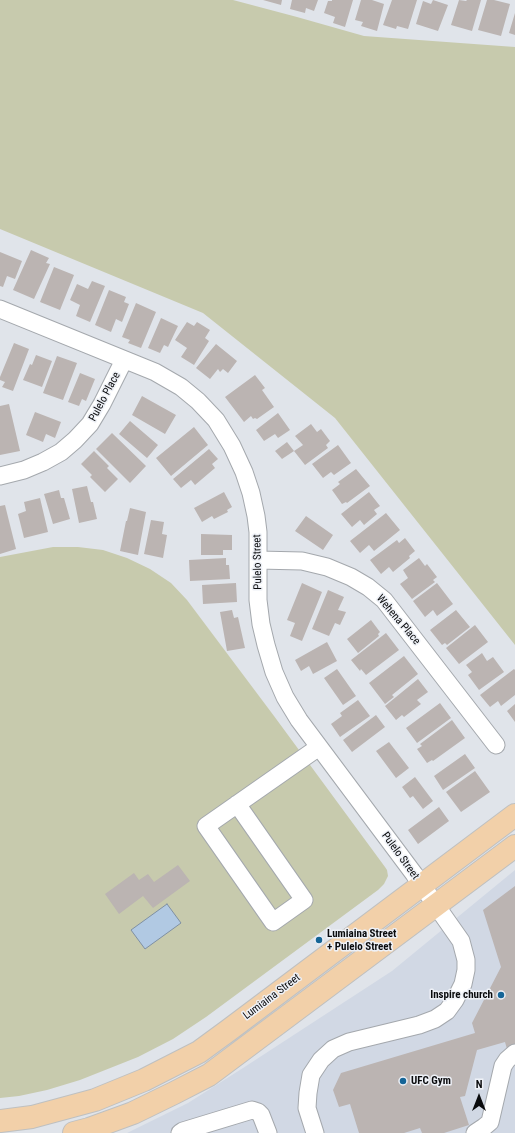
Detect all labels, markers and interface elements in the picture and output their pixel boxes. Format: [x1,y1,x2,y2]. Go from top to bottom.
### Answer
street label: Pulelo Place [87,370,123,424]
street label: Pulelo Street [251,534,265,590]
street label: Wehena Place [373,592,423,648]
street label: Pulelo Street [378,830,422,882]
place label: Lumiaina Street + Pulelo Street [327,927,396,953]
marker: Lumiaina Street + Pulelo Street [314,935,324,945]
street label: Lumiaina Street [241,971,303,1023]
place label: Inspire church [430,988,493,1002]
marker: Inspire church [496,990,506,1000]
place label: UFC Gym [411,1074,451,1088]
marker: UFC Gym [398,1076,408,1086]
north arrow [459,1077,499,1117]
text: N [476,1078,482,1091]

